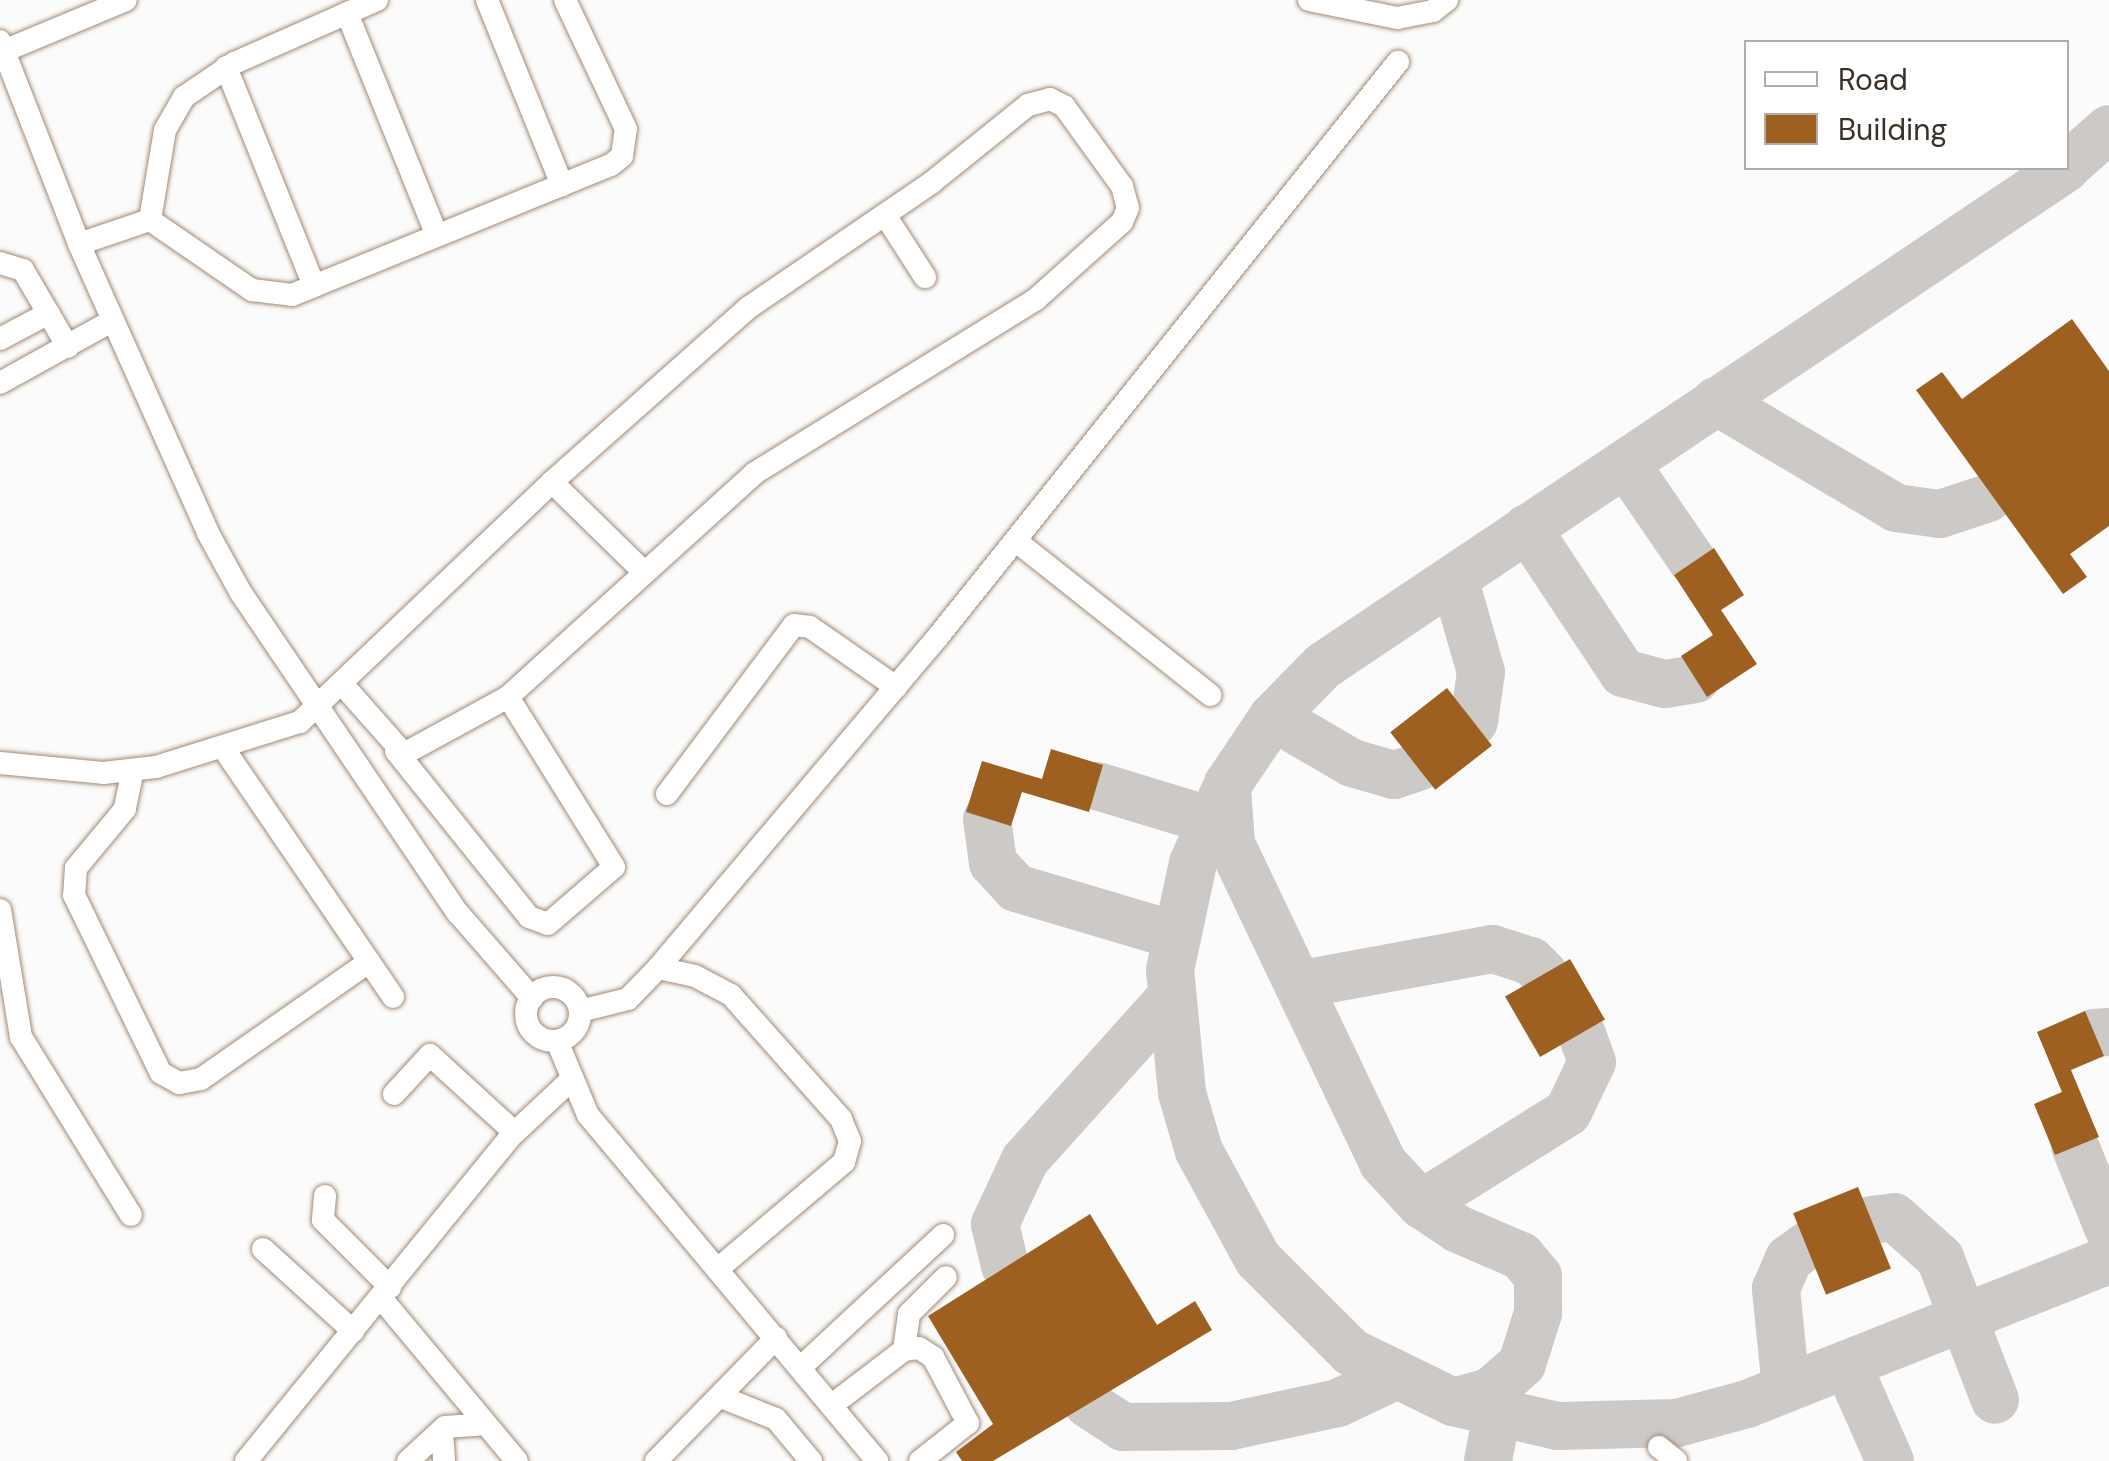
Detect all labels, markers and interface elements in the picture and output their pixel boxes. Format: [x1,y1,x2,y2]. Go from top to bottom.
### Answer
legend [1744,40,2069,170]
text: Road [1838,60,1908,99]
text: Building [1838,110,1947,149]

